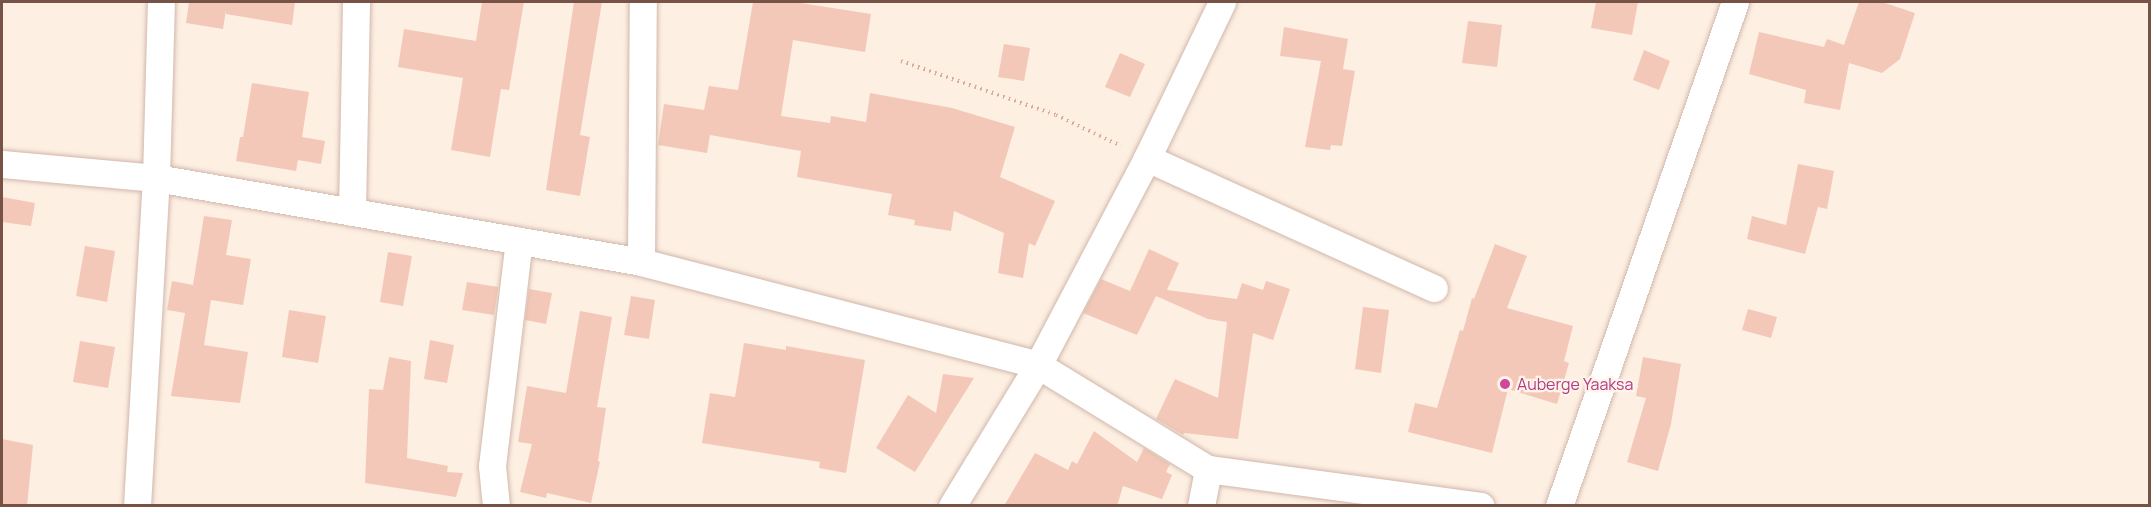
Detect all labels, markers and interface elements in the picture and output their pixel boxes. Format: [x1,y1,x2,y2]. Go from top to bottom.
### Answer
place label: Auberge Yaaksa [1517,374,1633,394]
marker: Auberge Yaaksa [1498,377,1512,391]

